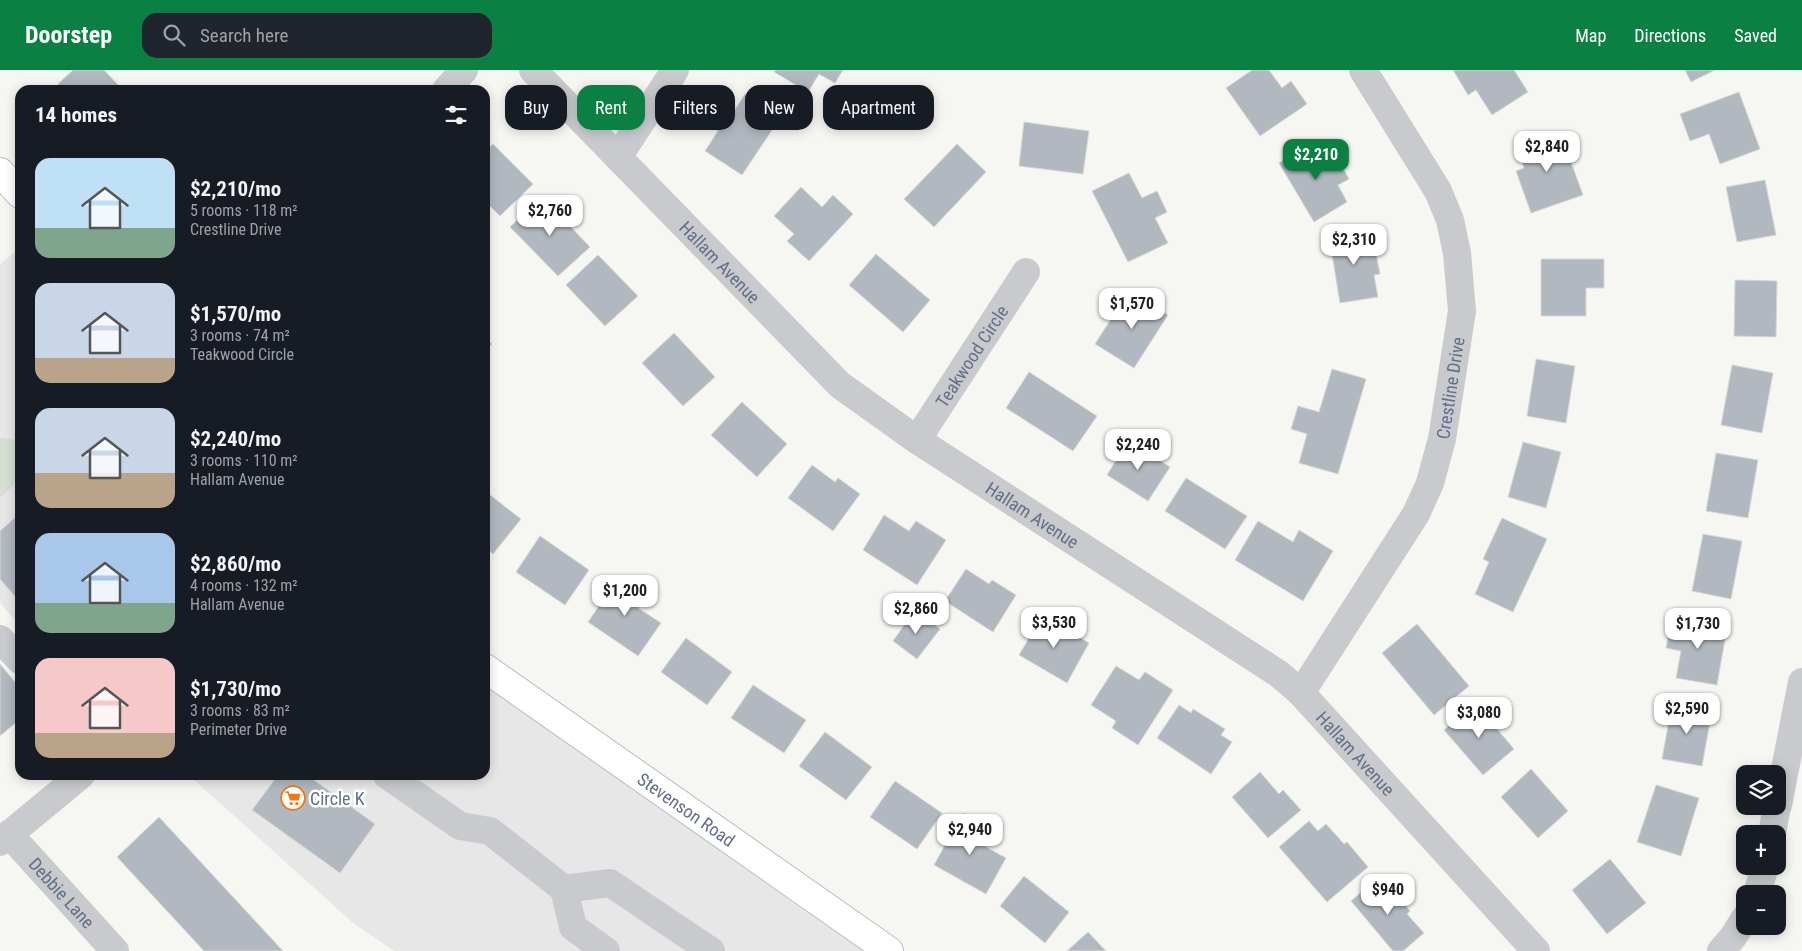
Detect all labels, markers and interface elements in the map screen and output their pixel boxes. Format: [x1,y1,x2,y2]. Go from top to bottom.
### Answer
search box [142,13,492,58]
text: Doorstep [25,21,112,49]
icon: search [160,21,188,49]
text: Search here [200,24,288,47]
text: Map [1575,25,1606,46]
text: Directions [1634,25,1706,46]
text: Saved [1734,25,1777,46]
chip: Buy [505,85,567,130]
chip: Rent [577,85,645,130]
chip: Filters [655,85,735,130]
chip: New [745,85,813,130]
chip: Apartment [823,85,934,130]
icon: filters [442,101,470,129]
text: 14 homes [35,103,117,127]
pin: $2,840 [1506,131,1588,173]
text: $2,840 [1525,137,1569,156]
pin: $2,210 [1275,138,1357,181]
text: $2,210 [1294,145,1338,164]
text: $2,210/mo [190,177,281,201]
icon: home [75,178,135,238]
pin: $2,760 [509,194,591,237]
text: 5 rooms · 118 m² [190,201,298,220]
text: $2,760 [528,201,572,220]
street label: Hallam Avenue [675,217,765,307]
text: Crestline Drive [190,220,282,239]
pin: $2,310 [1313,224,1395,266]
text: $2,310 [1332,230,1376,249]
pin: $1,570 [1091,288,1173,330]
text: $1,570 [1110,294,1154,313]
street label: Teakwood Circle [931,301,1012,411]
text: $1,570/mo [190,302,281,326]
icon: home [75,303,135,363]
text: 3 rooms · 74 m² [190,326,290,345]
street label: Crestline Drive [1432,335,1468,441]
text: Teakwood Circle [190,345,294,364]
text: $2,240/mo [190,427,281,451]
icon: home [75,428,135,488]
pin: $2,240 [1097,428,1179,471]
text: $2,240 [1116,435,1160,454]
text: 3 rooms · 110 m² [190,451,298,470]
text: Hallam Avenue [190,470,284,489]
street label: Hallam Avenue [982,477,1083,552]
text: $2,860/mo [190,552,281,576]
icon: home [75,553,135,613]
pin: $1,200 [584,574,666,617]
text: 4 rooms · 132 m² [190,576,298,595]
text: $1,200 [603,581,647,600]
pin: $2,860 [875,592,957,635]
text: Hallam Avenue [190,595,284,614]
text: $2,860 [894,599,938,618]
pin: $3,530 [1013,606,1095,649]
pin: $1,730 [1657,608,1739,650]
text: $3,530 [1032,613,1076,632]
text: $1,730 [1676,614,1720,633]
text: $1,730/mo [190,677,281,701]
icon: home [75,678,135,738]
pin: $2,590 [1646,692,1728,735]
pin: $3,080 [1438,696,1520,739]
text: $2,590 [1665,699,1709,718]
text: 3 rooms · 83 m² [190,701,290,720]
text: $3,080 [1457,703,1501,722]
street label: Hallam Avenue [1312,707,1399,800]
text: Perimeter Drive [190,720,287,739]
map controls [1736,765,1786,935]
button: layers [1736,765,1786,815]
street label: Stevenson Road [634,768,739,850]
supermarket icon: Circle K [280,785,306,811]
place label: Circle K [310,788,365,809]
pin: $2,940 [929,814,1011,856]
text: $2,940 [948,820,992,839]
button: + [1736,825,1786,875]
street label: Debbie Lane [25,853,99,932]
pin: $940 [1358,874,1418,916]
text: $940 [1372,880,1404,899]
button: − [1736,885,1786,935]

